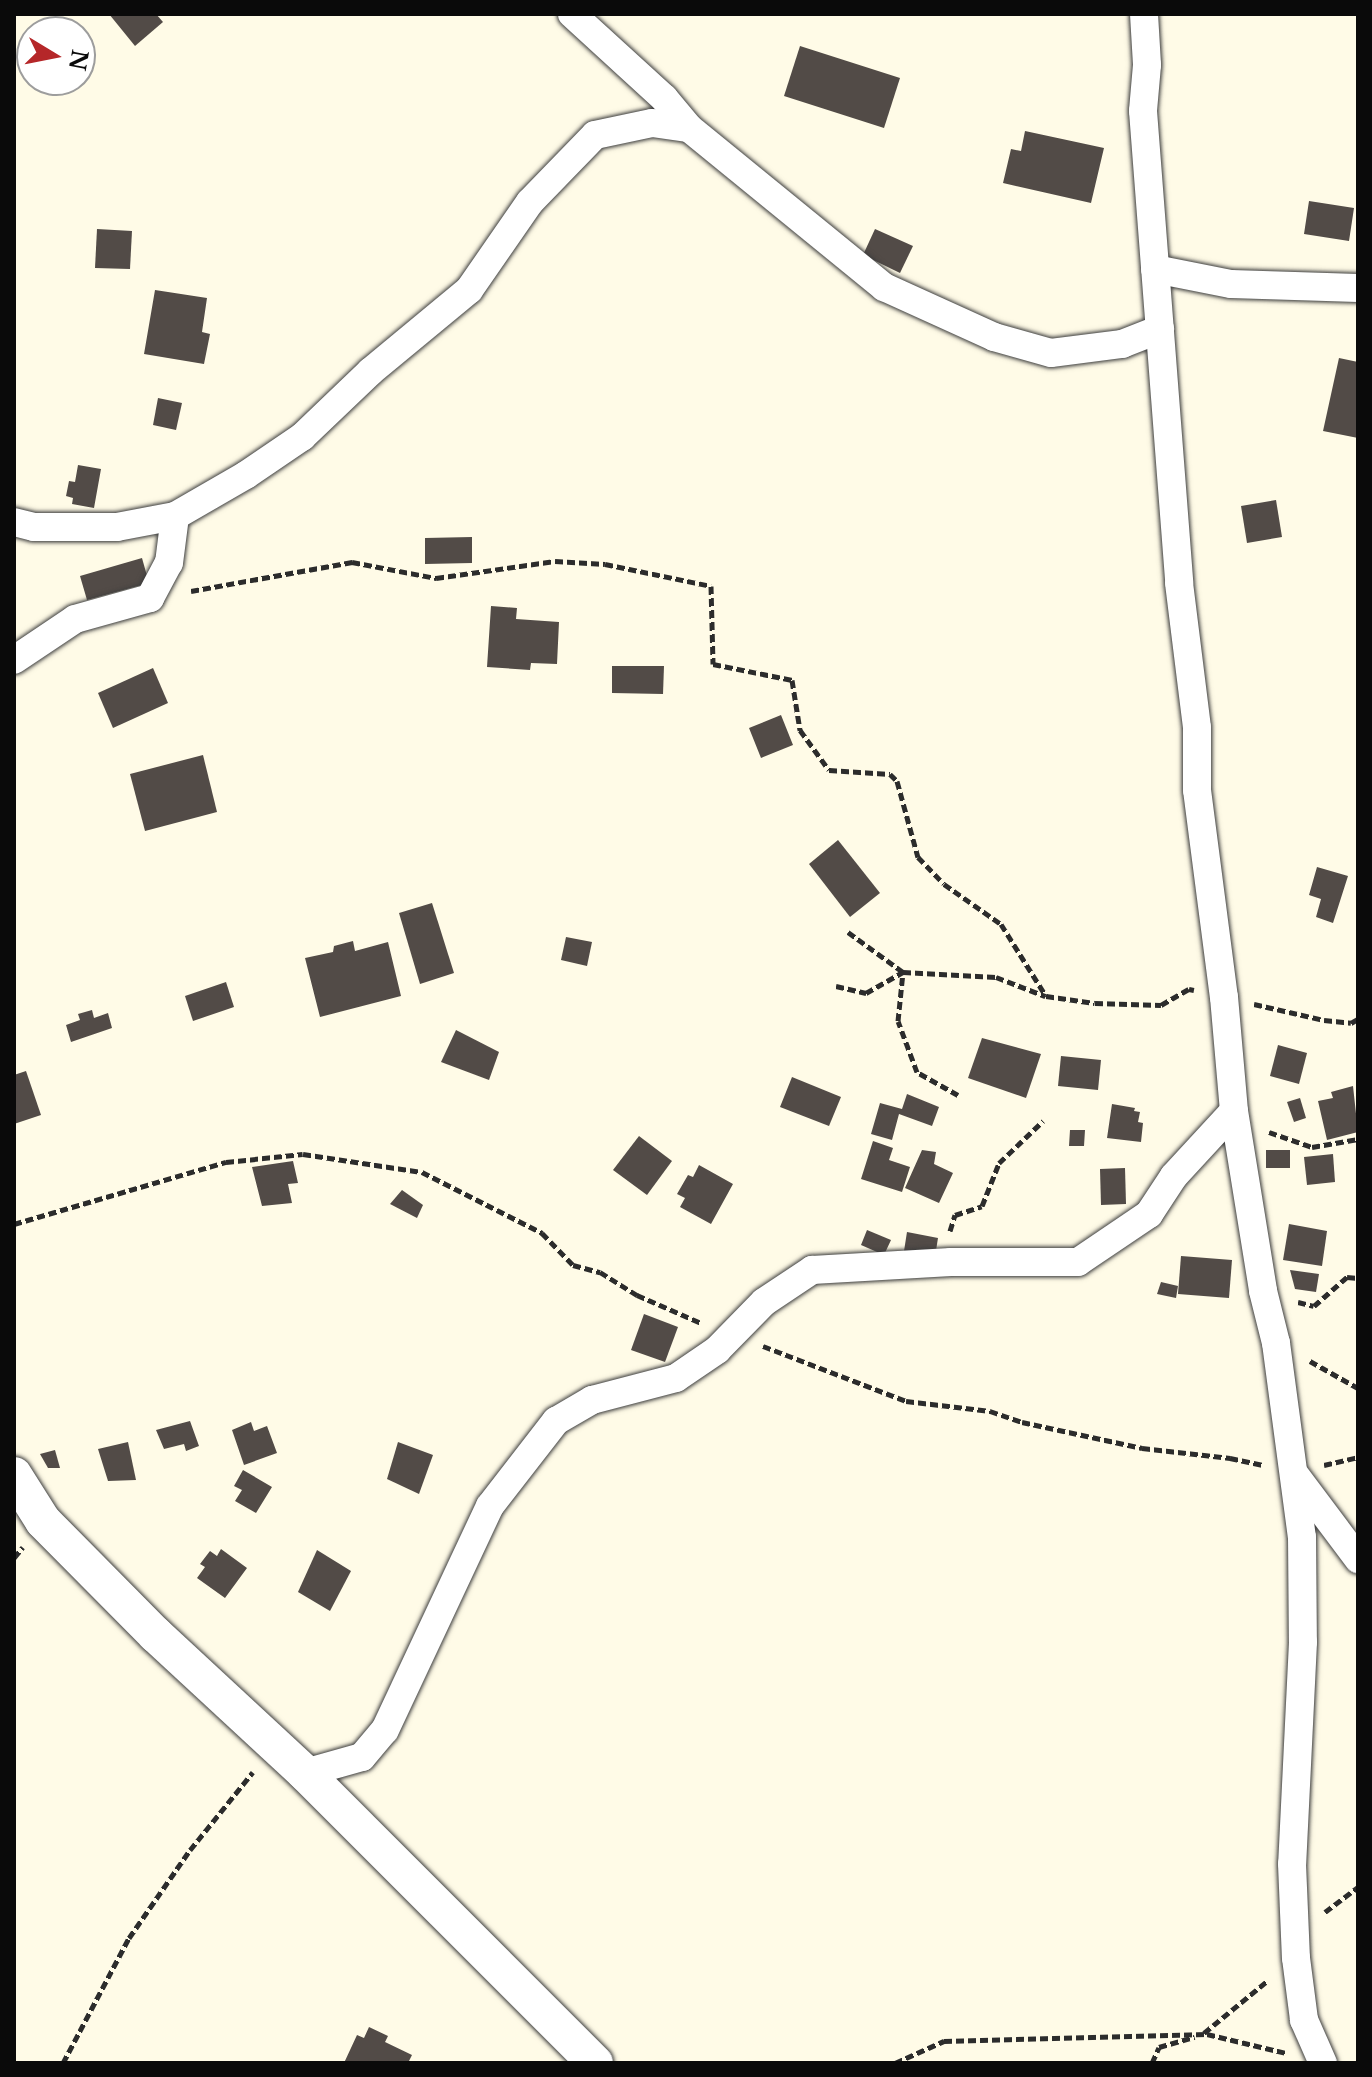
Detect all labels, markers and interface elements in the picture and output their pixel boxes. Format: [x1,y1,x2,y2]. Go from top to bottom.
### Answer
north arrow [16,16,96,96]
text: N [63,47,93,72]

